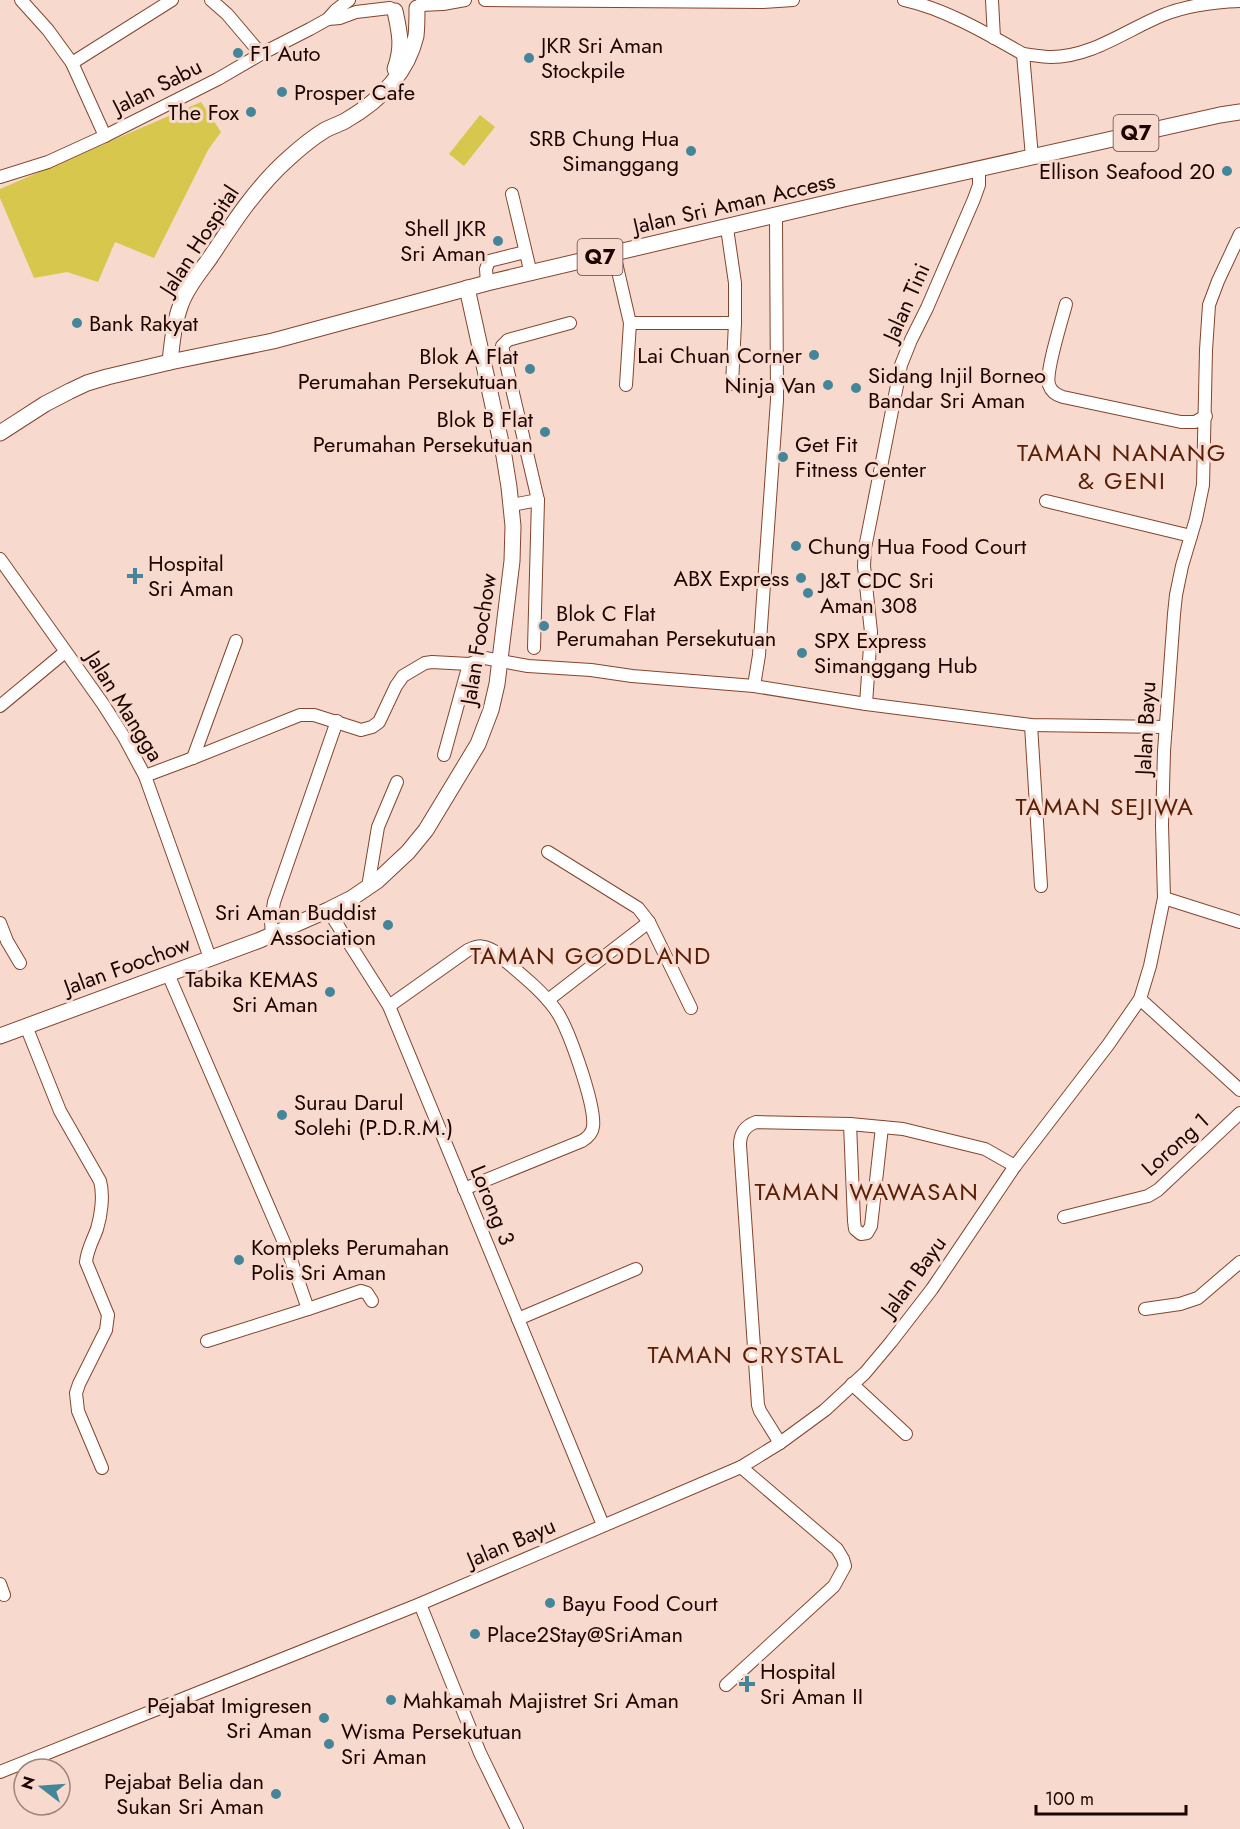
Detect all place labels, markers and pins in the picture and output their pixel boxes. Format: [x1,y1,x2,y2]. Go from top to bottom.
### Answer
place label: JKR Sri Aman Stockpile [538,29,663,86]
place label: F1 Auto [250,37,320,69]
marker: F1 Auto [231,46,245,60]
marker: JKR Sri Aman Stockpile [522,51,536,65]
place label: Prosper Cafe [294,76,415,108]
marker: Prosper Cafe [275,85,289,99]
place label: The Fox [168,96,240,128]
marker: The Fox [244,105,258,119]
place label: SRB Chung Hua Simanggang [529,122,679,179]
marker: SRB Chung Hua Simanggang [684,144,698,158]
place label: Ellison Seafood 20 [1039,155,1215,187]
marker: Ellison Seafood 20 [1220,164,1234,178]
place label: Shell JKR Sri Aman [400,212,487,269]
marker: Shell JKR Sri Aman [491,234,505,248]
place label: Bank Rakyat [89,307,199,339]
marker: Bank Rakyat [70,316,84,330]
place label: Lai Chuan Corner [637,339,802,371]
place label: Blok A Flat Perumahan Persekutuan [298,340,519,397]
marker: Lai Chuan Corner [807,348,821,362]
place label: Sidang Injil Borneo Bandar Sri Aman [868,359,1046,416]
marker: Blok A Flat Perumahan Persekutuan [523,362,537,376]
place label: Ninja Van [725,369,816,401]
marker: Ninja Van [821,378,835,392]
marker: Sidang Injil Borneo Bandar Sri Aman [849,381,863,395]
place label: Blok B Flat Perumahan Persekutuan [313,403,534,460]
marker: Blok B Flat Perumahan Persekutuan [538,425,552,439]
place label: Get Fit Fitness Center [795,428,927,485]
marker: Get Fit Fitness Center [776,450,790,464]
place label: Chung Hua Food Court [808,530,1027,562]
marker: Chung Hua Food Court [789,539,803,553]
place label: Hospital Sri Aman [148,547,234,604]
place label: ABX Express [674,562,789,594]
place label: J&T CDC Sri Aman 308 [817,564,934,621]
marker: Hospital Sri Aman [126,567,144,585]
marker: ABX Express [794,571,808,585]
marker: J&T CDC Sri Aman 308 [801,586,815,600]
place label: Blok C Flat Perumahan Persekutuan [556,597,776,654]
marker: Blok C Flat Perumahan Persekutuan [537,619,551,633]
place label: SPX Express Simanggang Hub [814,624,977,681]
marker: SPX Express Simanggang Hub [795,646,809,660]
place label: Sri Aman Buddist Association [215,896,377,953]
marker: Sri Aman Buddist Association [381,918,395,932]
place label: Tabika KEMAS Sri Aman [185,963,318,1020]
marker: Tabika KEMAS Sri Aman [323,985,337,999]
place label: Surau Darul Solehi (P.D.R.M.) [294,1086,453,1143]
marker: Surau Darul Solehi (P.D.R.M.) [275,1108,289,1122]
place label: Kompleks Perumahan Polis Sri Aman [251,1231,449,1288]
marker: Kompleks Perumahan Polis Sri Aman [232,1253,246,1267]
place label: Bayu Food Court [562,1587,718,1619]
marker: Bayu Food Court [543,1596,557,1610]
place label: Place2Stay@SriAman [487,1618,683,1650]
marker: Place2Stay@SriAman [468,1627,482,1641]
place label: Hospital Sri Aman II [760,1655,863,1712]
marker: Hospital Sri Aman II [738,1675,756,1693]
place label: Mahkamah Majistret Sri Aman [403,1684,679,1716]
place label: Pejabat Imigresen Sri Aman [147,1689,312,1746]
marker: Mahkamah Majistret Sri Aman [384,1693,398,1707]
marker: Pejabat Imigresen Sri Aman [317,1711,331,1725]
place label: Wisma Persekutuan Sri Aman [341,1715,522,1772]
marker: Wisma Persekutuan Sri Aman [322,1737,336,1751]
place label: Pejabat Belia dan Sukan Sri Aman [104,1765,264,1822]
marker: Pejabat Belia dan Sukan Sri Aman [269,1787,283,1801]

